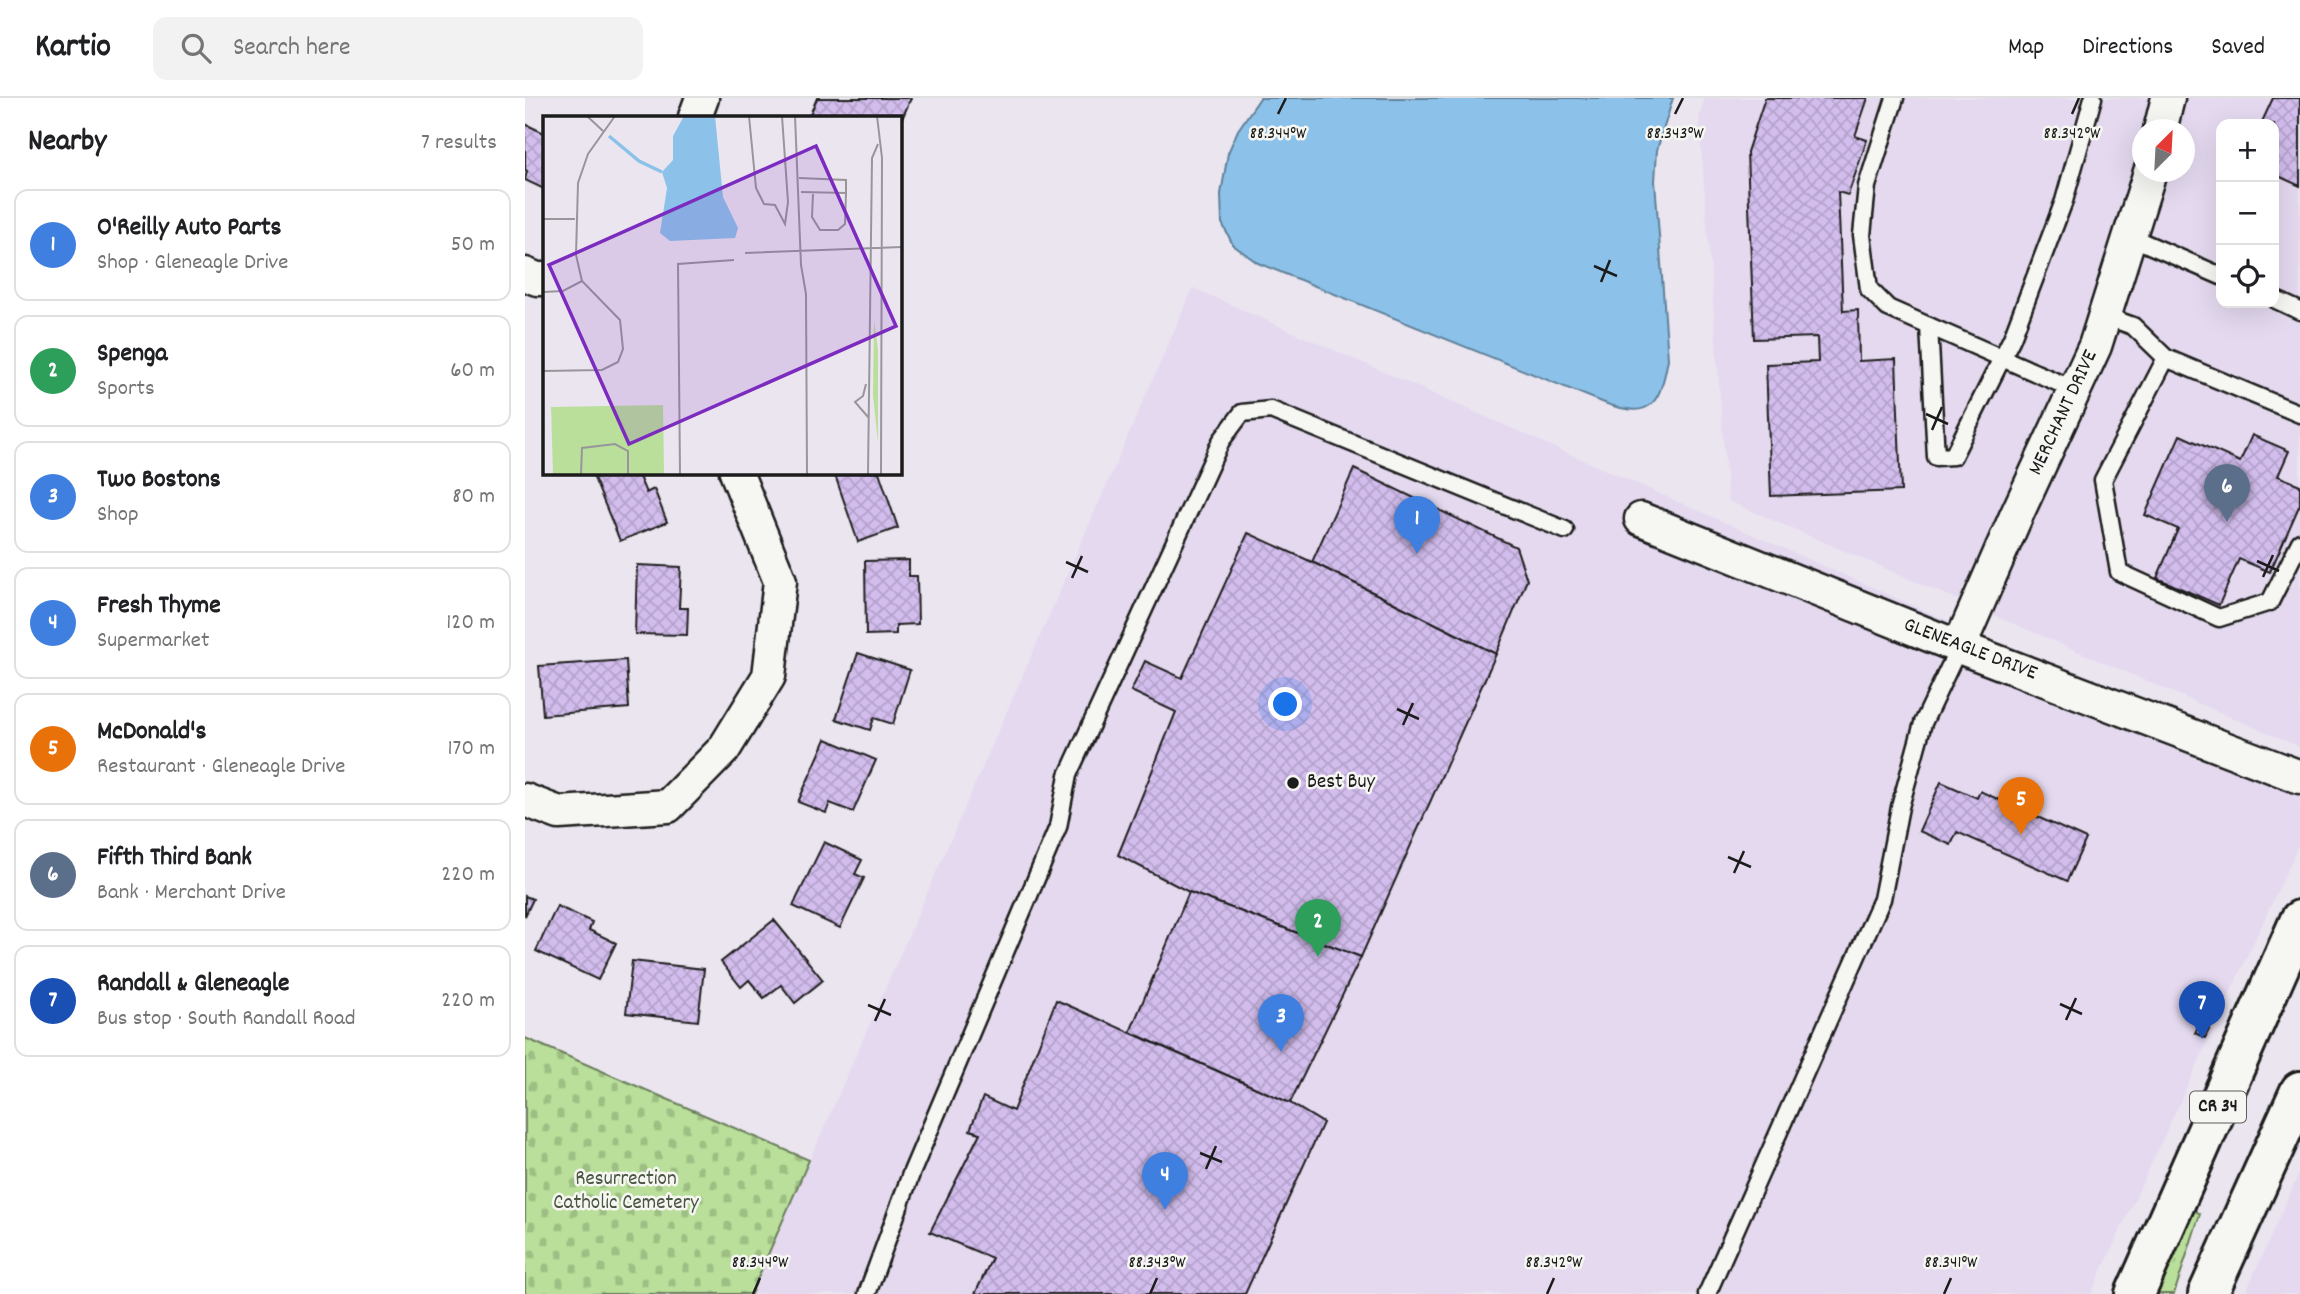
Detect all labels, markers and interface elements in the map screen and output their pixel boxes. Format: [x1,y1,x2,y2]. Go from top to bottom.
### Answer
search box [153,17,643,80]
text: Kartio [35,25,111,72]
icon: search [177,29,215,67]
text: Search here [233,30,350,67]
text: Map [2008,31,2044,65]
text: Directions [2082,31,2173,65]
text: Saved [2211,31,2265,65]
inset map [543,116,901,474]
north arrow [2132,119,2195,182]
map controls [2216,119,2279,308]
button: + [2216,119,2279,182]
text: Nearby [28,122,106,165]
text: 88.344°W [1250,122,1307,147]
text: 88.343°W [1647,122,1704,147]
text: 88.342°W [2044,122,2101,147]
text: 7 results [421,127,497,160]
button: − [2216,182,2279,245]
text: O'Reilly Auto Parts [97,210,281,247]
text: 1 [50,229,56,262]
text: 50 m [451,229,495,262]
button: locate [2216,245,2279,308]
text: Shop · Gleneagle Drive [97,247,288,280]
text: Spenga [97,336,168,373]
street label: MERCHANT DRIVE [2022,345,2106,481]
text: 2 [48,355,58,388]
text: 60 m [450,355,495,388]
text: Sports [97,373,155,406]
text: Two Bostons [97,462,221,499]
pin: 6 [2204,464,2250,522]
text: 3 [48,481,58,514]
text: 80 m [452,481,495,514]
pin: 1 [1394,496,1440,554]
text: Shop [97,499,139,532]
text: Fresh Thyme [97,588,221,625]
text: 4 [48,607,58,640]
text: 120 m [446,607,495,640]
street label: GLENEAGLE DRIVE [1899,611,2042,689]
text: Supermarket [97,625,209,658]
your location [1268,687,1302,721]
text: McDonald's [97,714,206,751]
text: 5 [48,733,58,766]
text: 170 m [448,733,495,766]
text: Restaurant · Gleneagle Drive [97,751,345,784]
place label: Best Buy [1307,768,1376,798]
marker: Best Buy [1285,775,1301,791]
pin: 5 [1998,777,2044,835]
text: Fifth Third Bank [97,840,252,877]
text: 6 [47,859,59,892]
text: 220 m [441,859,495,892]
text: Bank · Merchant Drive [97,877,286,910]
pin: 2 [1295,899,1341,957]
text: Randall & Gleneagle [97,966,289,1003]
pin: 7 [2179,981,2225,1039]
text: 7 [49,985,57,1018]
text: 220 m [441,985,495,1018]
pin: 3 [1258,994,1304,1052]
text: Bus stop · South Randall Road [97,1003,356,1036]
road number: CR 34 [2190,1091,2246,1122]
pin: 4 [1142,1152,1188,1210]
park label: Resurrection Catholic Cemetery [553,1165,699,1219]
text: 88.344°W [732,1251,789,1276]
text: 88.343°W [1129,1251,1186,1276]
text: 88.342°W [1526,1251,1583,1276]
text: 88.341°W [1925,1251,1978,1276]

